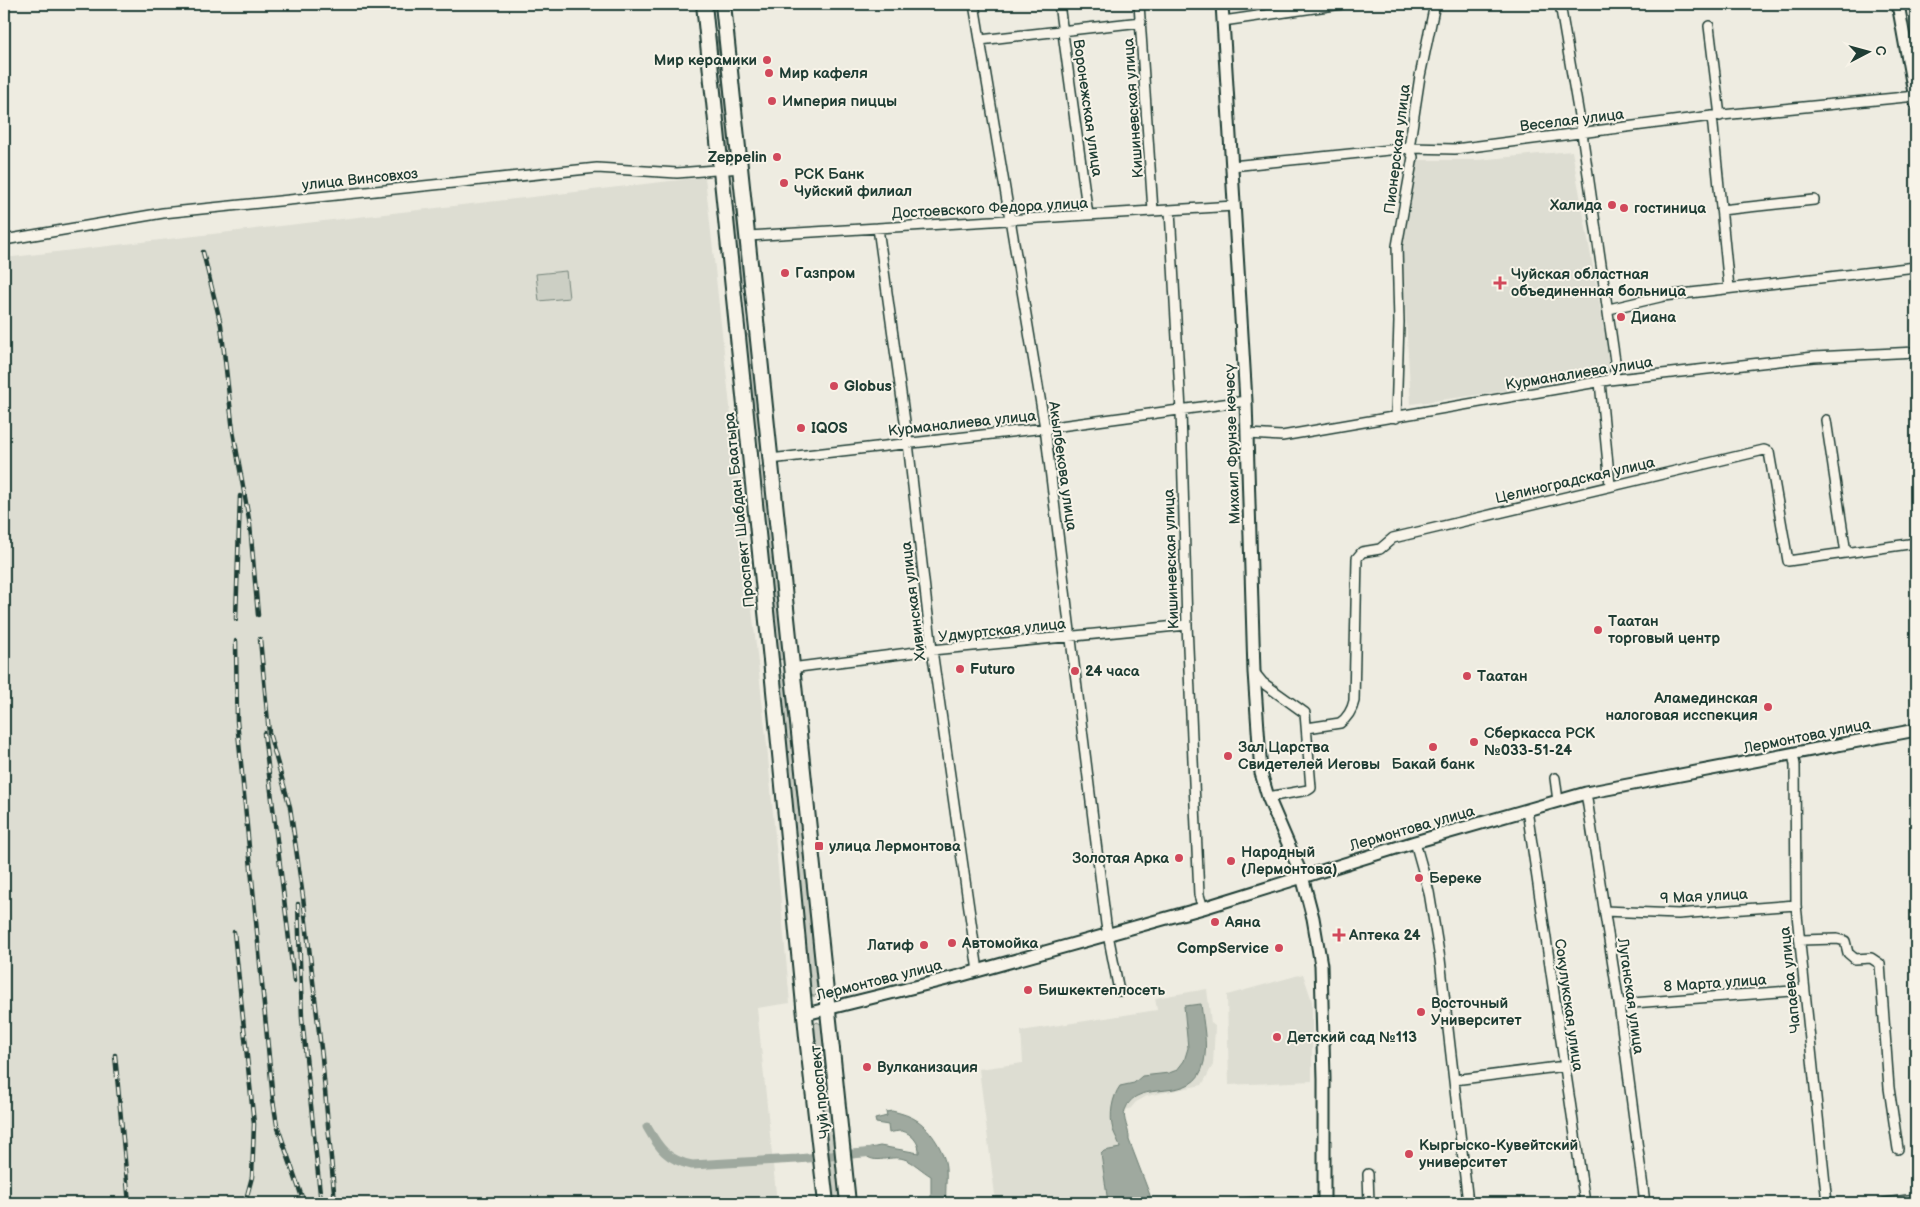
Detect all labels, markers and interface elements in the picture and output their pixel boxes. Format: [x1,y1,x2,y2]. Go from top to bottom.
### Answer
north arrow [1842,28,1892,78]
street label: Кишиневская улица [1119,37,1148,179]
street label: Воронежская улица [1068,38,1107,178]
text: С [1871,45,1889,57]
place label: Мир керамики [654,51,757,70]
marker: Мир керамики [761,54,773,66]
place label: Мир кафеля [779,64,868,83]
marker: Мир кафеля [763,67,775,79]
street label: Пионерская улица [1380,83,1415,215]
place label: Империя пиццы [782,92,897,111]
marker: Империя пиццы [766,95,778,107]
street label: Веселая улица [1519,105,1625,136]
place label: Zeppelin [708,148,767,167]
marker: Zeppelin [771,151,783,163]
street label: улица Винсовхоз [301,164,419,195]
place label: РСК Банк Чуйский филиал [794,165,912,201]
marker: РСК Банк Чуйский филиал [778,177,790,189]
street label: Достоевского Федора улица [891,194,1089,223]
place label: Халида [1549,196,1602,215]
marker: Халида [1606,199,1618,211]
place label: гостиница [1634,199,1706,218]
marker: гостиница [1618,202,1630,214]
place label: Газпром [795,264,855,283]
place label: Чуйская областная объединенная больница [1511,265,1686,301]
marker: Газпром [779,267,791,279]
marker: Чуйская областная объединенная больница [1493,276,1507,290]
place label: Диана [1631,308,1676,327]
marker: Диана [1615,311,1627,323]
street label: Курманалиева улица [1504,352,1654,395]
street label: Михаил Фрунзе көчөсү [1220,363,1245,525]
place label: Globus [844,377,892,396]
marker: Globus [828,380,840,392]
street label: Акылбекова улица [1044,399,1081,532]
street label: Курманалиева улица [887,406,1037,441]
street label: Проспект Шабдан Баатыра [720,411,759,609]
place label: IQOS [811,419,848,438]
marker: IQOS [795,422,807,434]
street label: Целиноградская улица [1493,453,1657,508]
street label: Кишиневская улица [1160,488,1183,630]
street label: Хивинская улица [897,540,930,662]
place label: Таатан торговый центр [1608,612,1720,648]
street label: Удмуртская улица [937,614,1067,647]
marker: Таатан торговый центр [1592,624,1604,636]
place label: Futuro [970,660,1016,679]
place label: 24 часа [1085,662,1140,681]
marker: Futuro [954,663,966,675]
marker: 24 часа [1069,665,1081,677]
place label: Таатан [1477,667,1528,686]
marker: Таатан [1461,670,1473,682]
place label: Аламединская налоговая исспекция [1605,689,1758,725]
marker: Аламединская налоговая исспекция [1762,701,1774,713]
street label: Лермонтова улица [1741,715,1873,758]
place label: Сберкасса РСК №033-51-24 [1484,724,1596,760]
marker: Сберкасса РСК №033-51-24 [1468,736,1480,748]
place label: Зал Царства Свидетелей Иеговы [1238,738,1380,774]
marker: Бакай банк [1427,741,1439,753]
marker: Зал Царства Свидетелей Иеговы [1222,750,1234,762]
place label: Бакай банк [1392,755,1475,774]
street label: Лермонтова улица [1346,801,1477,856]
place label: улица Лермонтова [829,837,961,856]
marker: улица Лермонтова [813,840,825,852]
place label: Народный (Лермонтова) [1241,843,1337,879]
place label: Золотая Арка [1072,849,1169,868]
marker: Золотая Арка [1173,852,1185,864]
marker: Народный (Лермонтова) [1225,855,1237,867]
place label: Береке [1429,869,1482,888]
marker: Береке [1413,872,1425,884]
street label: 9 Мая улица [1660,885,1749,908]
place label: Аяна [1224,913,1261,932]
marker: Аяна [1209,916,1221,928]
place label: Аптека 24 [1348,926,1421,945]
street label: Чапаева улица [1775,926,1806,1034]
marker: Аптека 24 [1333,929,1345,941]
place label: Автомойка [961,934,1039,953]
place label: Латиф [866,936,914,955]
street label: Луганская улица [1613,936,1648,1056]
marker: Автомойка [946,937,958,949]
street label: Сокулукская улица [1550,937,1587,1073]
marker: Латиф [918,939,930,951]
place label: CompService [1177,939,1269,958]
marker: CompService [1273,942,1285,954]
street label: Лермонтова улица [813,956,944,1006]
street label: 8 Марта улица [1663,970,1767,997]
place label: Бишкектеплосеть [1038,981,1165,1000]
marker: Бишкектеплосеть [1022,984,1034,996]
place label: Восточный Университет [1431,994,1522,1030]
marker: Восточный Университет [1415,1006,1427,1018]
place label: Детский сад №113 [1287,1028,1417,1047]
marker: Детский сад №113 [1271,1031,1283,1043]
street label: Чуй проспект [806,1044,835,1140]
place label: Вулканизация [877,1058,978,1077]
marker: Вулканизация [861,1061,873,1073]
place label: Кыргыско-Кувейтский университет [1419,1136,1578,1172]
marker: Кыргыско-Кувейтский университет [1403,1148,1415,1160]

